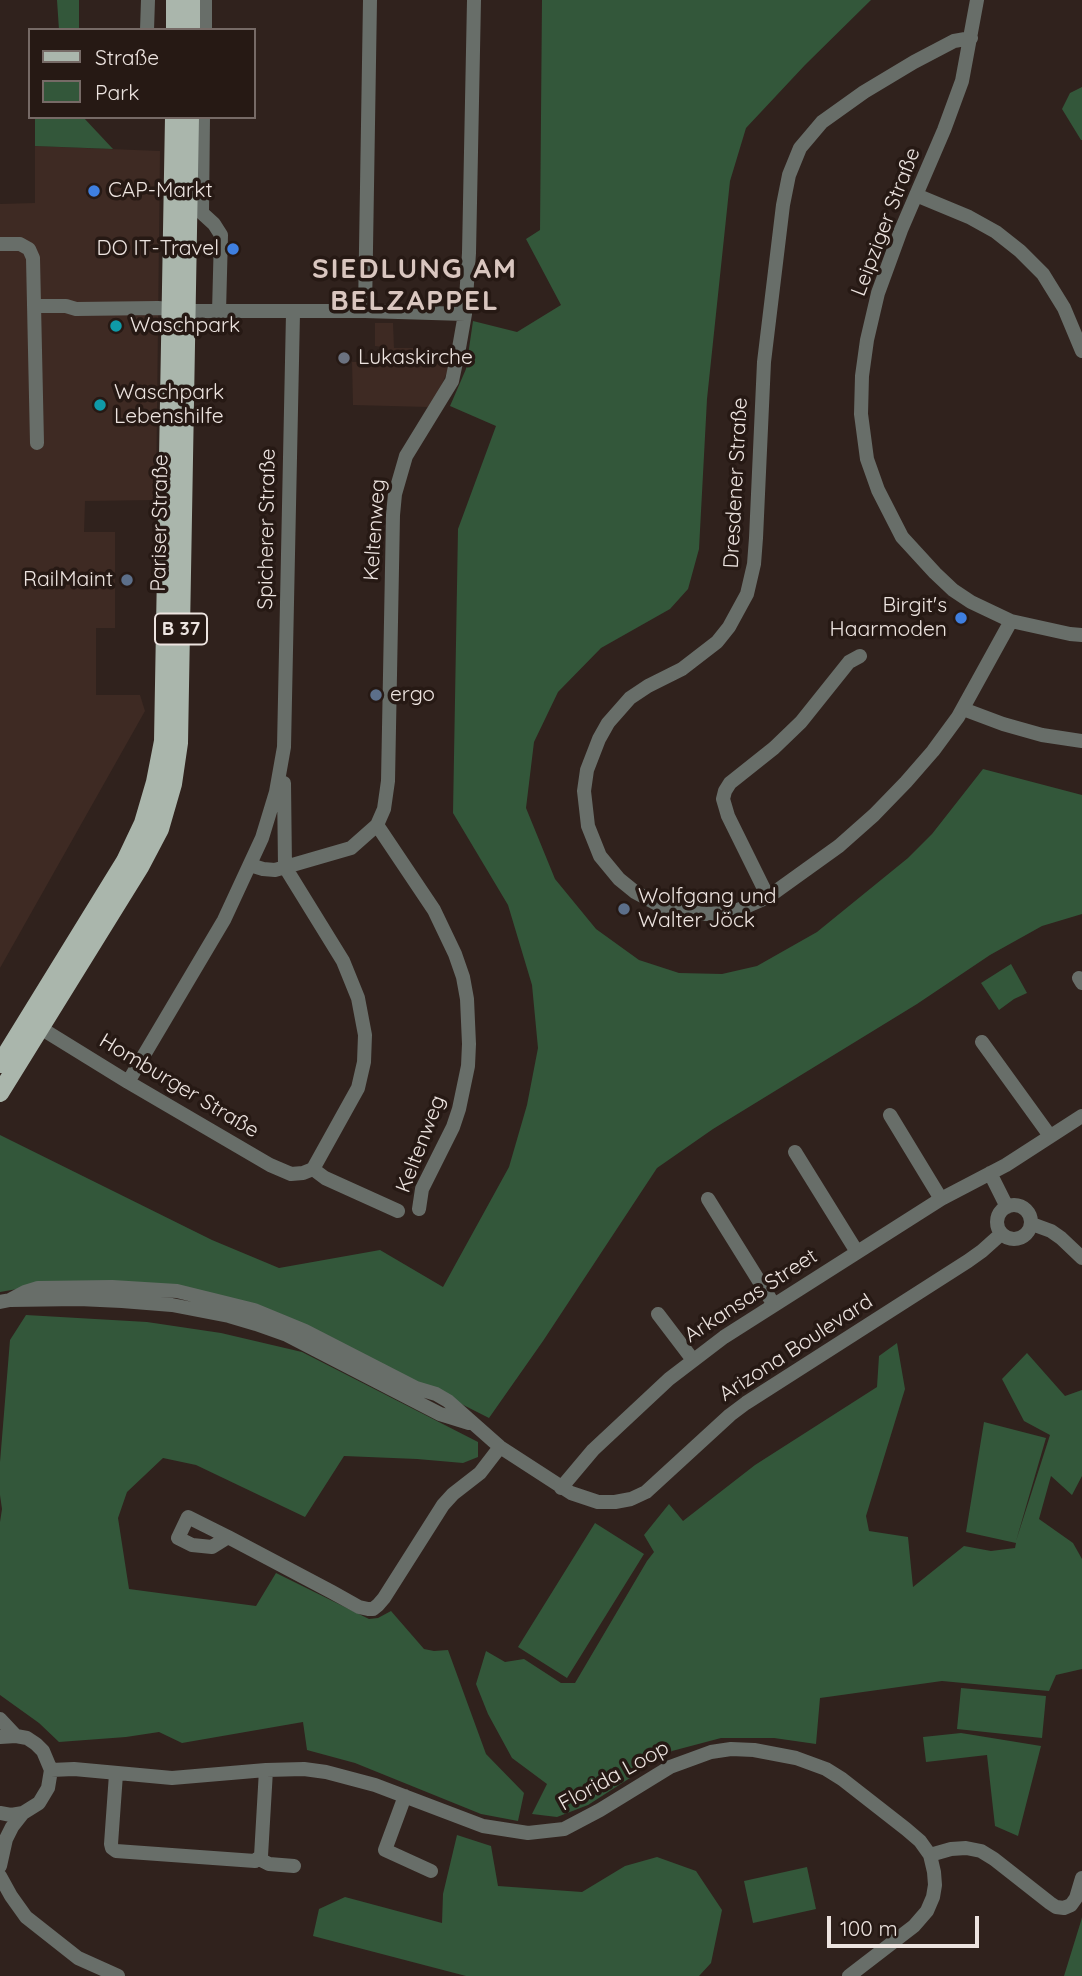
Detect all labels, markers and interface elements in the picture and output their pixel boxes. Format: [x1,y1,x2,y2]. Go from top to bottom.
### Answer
legend [28,28,256,119]
text: Straße [95,44,159,70]
text: Park [95,79,139,105]
street label: Leipziger Straße [846,144,926,300]
place label: CAP-Markt [108,178,213,204]
marker: CAP-Markt [86,183,102,199]
place label: DO IT-Travel [97,236,219,262]
marker: DO IT-Travel [225,241,241,257]
district label: SIEDLUNG AM BELZAPPEL [313,253,517,319]
place label: Waschpark [130,313,240,339]
marker: Waschpark [108,318,124,334]
place label: Lukaskirche [358,345,473,371]
marker: Lukaskirche [336,350,352,366]
place label: Waschpark Lebenshilfe [114,380,224,430]
marker: Waschpark Lebenshilfe [92,397,108,413]
street label: Dresdener Straße [719,397,753,569]
street label: Spicherer Straße [253,448,281,610]
street label: Pariser Straße [146,454,174,592]
street label: Keltenweg [359,478,391,582]
place label: RailMaint [23,567,113,593]
marker: RailMaint [119,572,135,588]
place label: Birgit's Haarmoden [830,593,947,643]
marker: Birgit's Haarmoden [953,610,969,626]
road number: B 37 [155,614,207,644]
place label: ergo [390,682,435,708]
marker: ergo [368,687,384,703]
place label: Wolfgang und Walter Jöck [638,884,777,934]
marker: Wolfgang und Walter Jöck [616,901,632,917]
street label: Homburger Straße [95,1028,263,1144]
street label: Keltenweg [391,1092,451,1196]
street label: Arkansas Street [680,1244,822,1348]
street label: Arizona Boulevard [714,1289,878,1407]
street label: Florida Loop [554,1735,674,1817]
scale bar [830,1902,982,1946]
text: 100 m [840,1915,898,1941]

